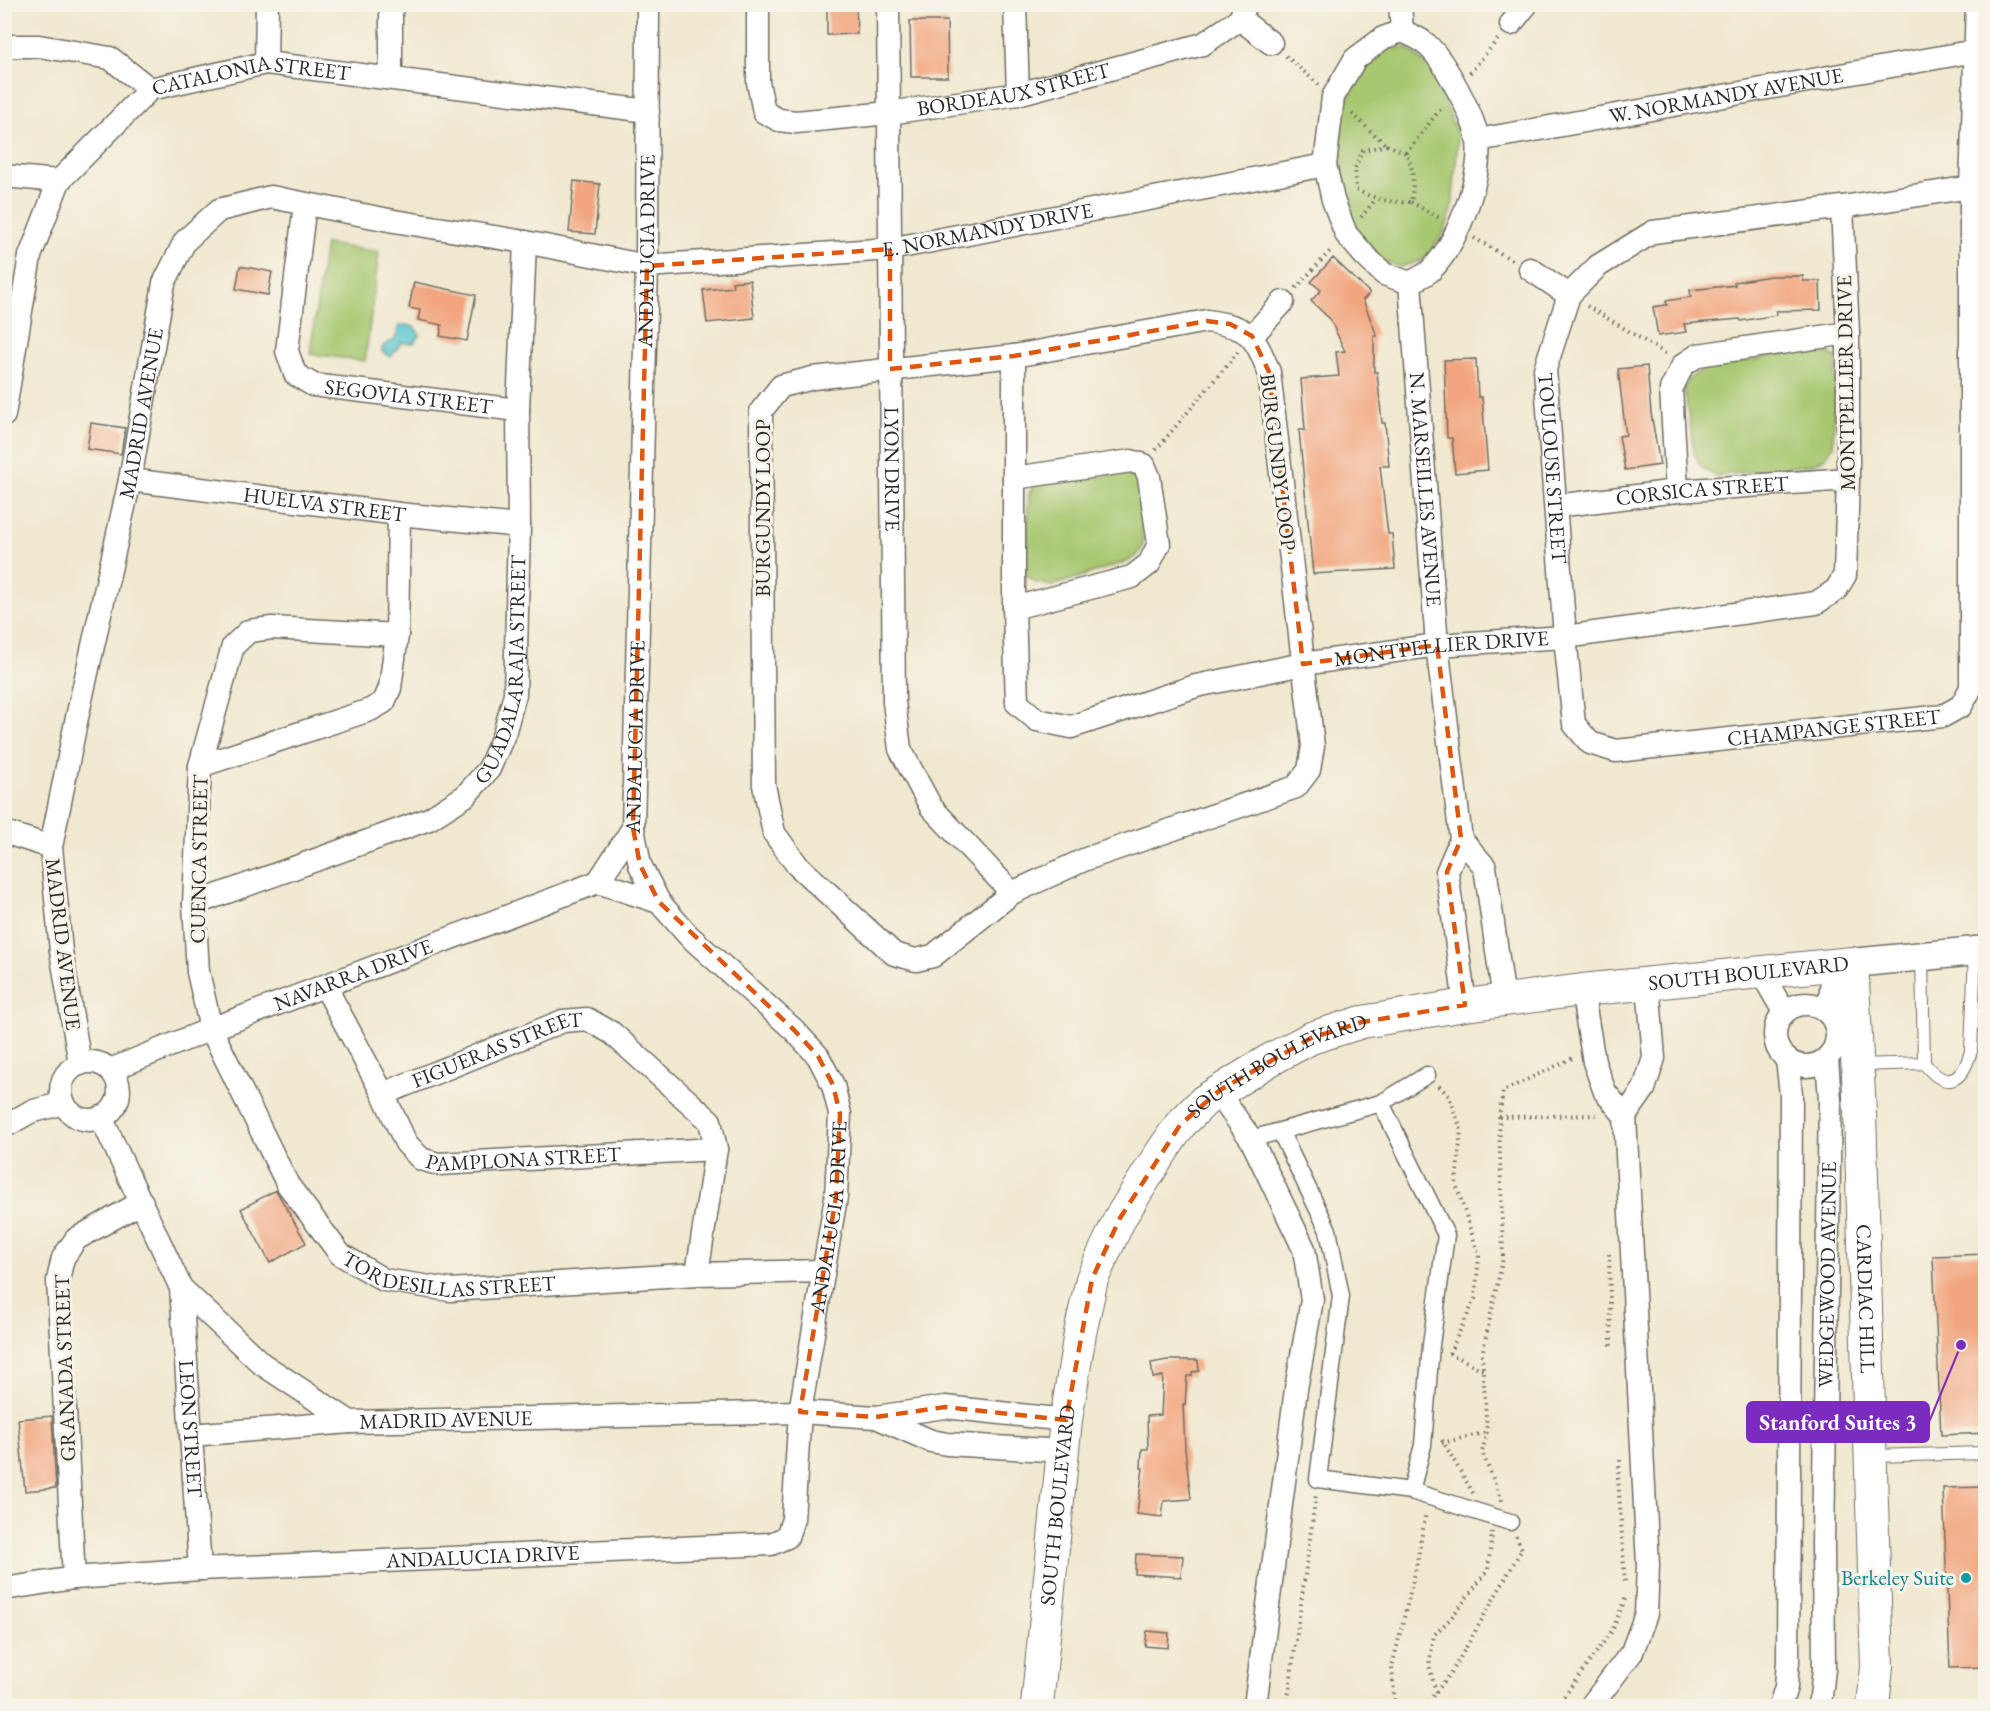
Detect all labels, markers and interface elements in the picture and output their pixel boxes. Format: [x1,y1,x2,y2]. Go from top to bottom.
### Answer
street label: CATALONIA STREET [149,48,353,101]
street label: BORDEAUX STREET [915,55,1114,122]
street label: W. NORMANDY AVENUE [1607,61,1845,129]
street label: ANDALUCIA DRIVE [631,154,660,349]
street label: E. NORMANDY DRIVE [881,196,1095,263]
street label: MONTPELLIER DRIVE [1830,275,1861,491]
street label: MADRID AVENUE [112,326,169,501]
street label: N. MARSEILLES AVENUE [1404,371,1448,608]
street label: BURGUNDY LOOP [1254,372,1303,552]
street label: TOULOUSE STREET [1532,372,1574,565]
street label: SEGOVIA STREET [323,373,495,420]
street label: LYON DRIVE [878,406,907,532]
street label: BURGUNDY LOOP [749,419,776,597]
street label: CORSICA STREET [1614,469,1790,511]
street label: HUELVA STREET [242,480,408,528]
street label: GUADALARAJA STREET [468,554,531,790]
street label: MONTPELLIER DRIVE [1332,624,1549,672]
street label: ANDALUCIA DRIVE [619,640,651,835]
street label: CHAMPANGE STREET [1726,702,1943,752]
street label: CUENCA STREET [184,773,213,944]
street label: MADRID AVENUE [40,856,87,1032]
street label: NAVARRA DRIVE [270,932,436,1017]
street label: SOUTH BOULEVARD [1647,949,1850,996]
street label: FIGUERAS STREET [408,1005,584,1094]
street label: SOUTH BOULEVARD [1180,1007,1370,1124]
street label: ANDALUCIA DRIVE [803,1120,853,1316]
street label: PAMPLONA STREET [423,1140,623,1177]
street label: WEDGEWOOD AVENUE [1811,1161,1842,1388]
street label: CARDIAC HILL [1850,1224,1882,1374]
street label: TORDESILLAS STREET [337,1244,557,1303]
street label: GRANADA STREET [48,1273,81,1462]
street label: LEON STREET [173,1359,209,1499]
callout: Stanford Suites 3 [1747,1402,1929,1442]
street label: SOUTH BOULEVARD [1033,1403,1081,1607]
street label: MADRID AVENUE [359,1404,533,1435]
text: Stanford Suites 3 [1759,1408,1917,1437]
street label: ANDALUCIA DRIVE [384,1538,580,1574]
place label: Berkeley Suite [1841,1564,1954,1591]
marker: Berkeley Suite [1959,1571,1973,1585]

